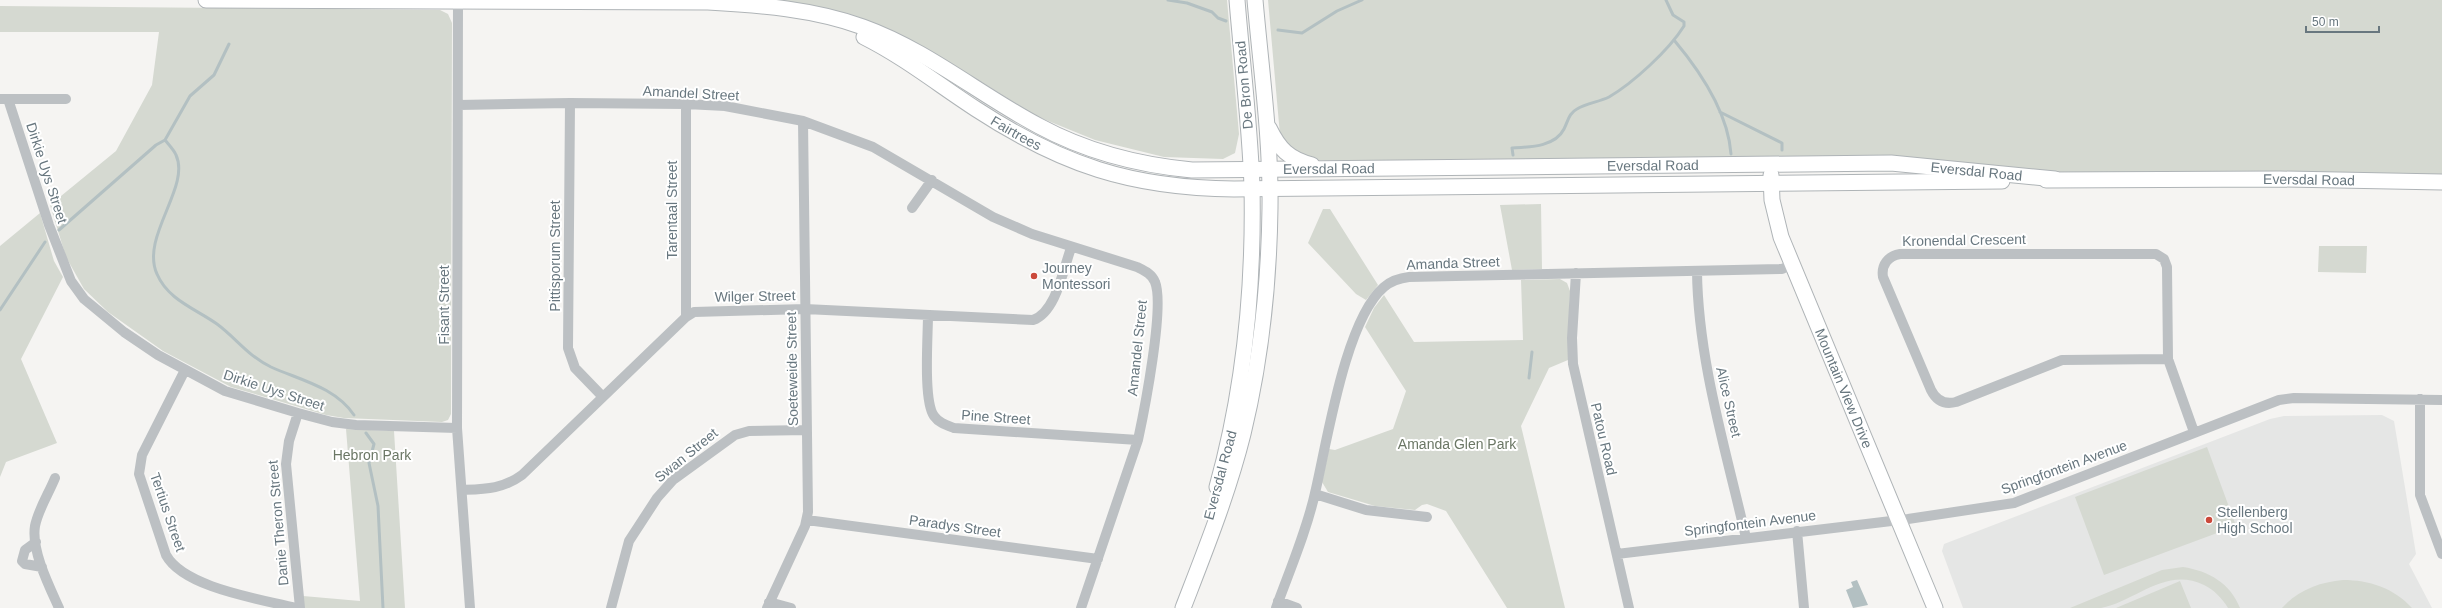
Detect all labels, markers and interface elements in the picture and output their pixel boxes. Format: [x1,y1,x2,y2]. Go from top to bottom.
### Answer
scale bar [2306,8,2379,34]
text: 50 m [2312,15,2339,29]
street label: De Bron Road [1232,40,1256,130]
street label: Amandel Street [642,82,740,104]
street label: Fairtrees [988,112,1044,153]
street label: Dirkie Uys Street [23,121,71,226]
street label: Eversdal Road [1607,157,1699,174]
street label: Eversdal Road [1930,159,2023,184]
street label: Tarentaal Street [664,160,680,259]
street label: Eversdal Road [1283,160,1375,177]
street label: Eversdal Road [2263,171,2355,188]
street label: Pittisporum Street [547,200,563,312]
street label: Kronendal Crescent [1902,231,2026,249]
street label: Amanda Street [1406,253,1500,273]
place label: Journey Montessori [1042,260,1110,292]
street label: Fisant Street [436,265,452,345]
marker: Journey Montessori [1029,271,1039,281]
street label: Wilger Street [714,287,796,305]
street label: Amandel Street [1124,299,1150,397]
street label: Soeteweide Street [783,312,801,426]
street label: Mountain View Drive [1812,326,1876,451]
street label: Alice Street [1713,365,1745,439]
street label: Dirkie Uys Street [222,366,327,414]
street label: Patou Road [1588,401,1620,477]
street label: Pine Street [961,407,1031,427]
street label: Swan Street [651,425,721,485]
street label: Eversdal Road [1200,429,1240,521]
park label: Amanda Glen Park [1398,436,1517,452]
street label: Springfontein Avenue [1999,437,2129,497]
park label: Hebron Park [333,447,412,463]
street label: Danie Theron Street [265,460,291,586]
street label: Tertius Street [147,470,189,554]
place label: Stellenberg High School [2217,504,2293,536]
street label: Springfontein Avenue [1683,507,1817,539]
street label: Paradys Street [908,512,1002,540]
marker: Stellenberg High School [2204,515,2214,525]

